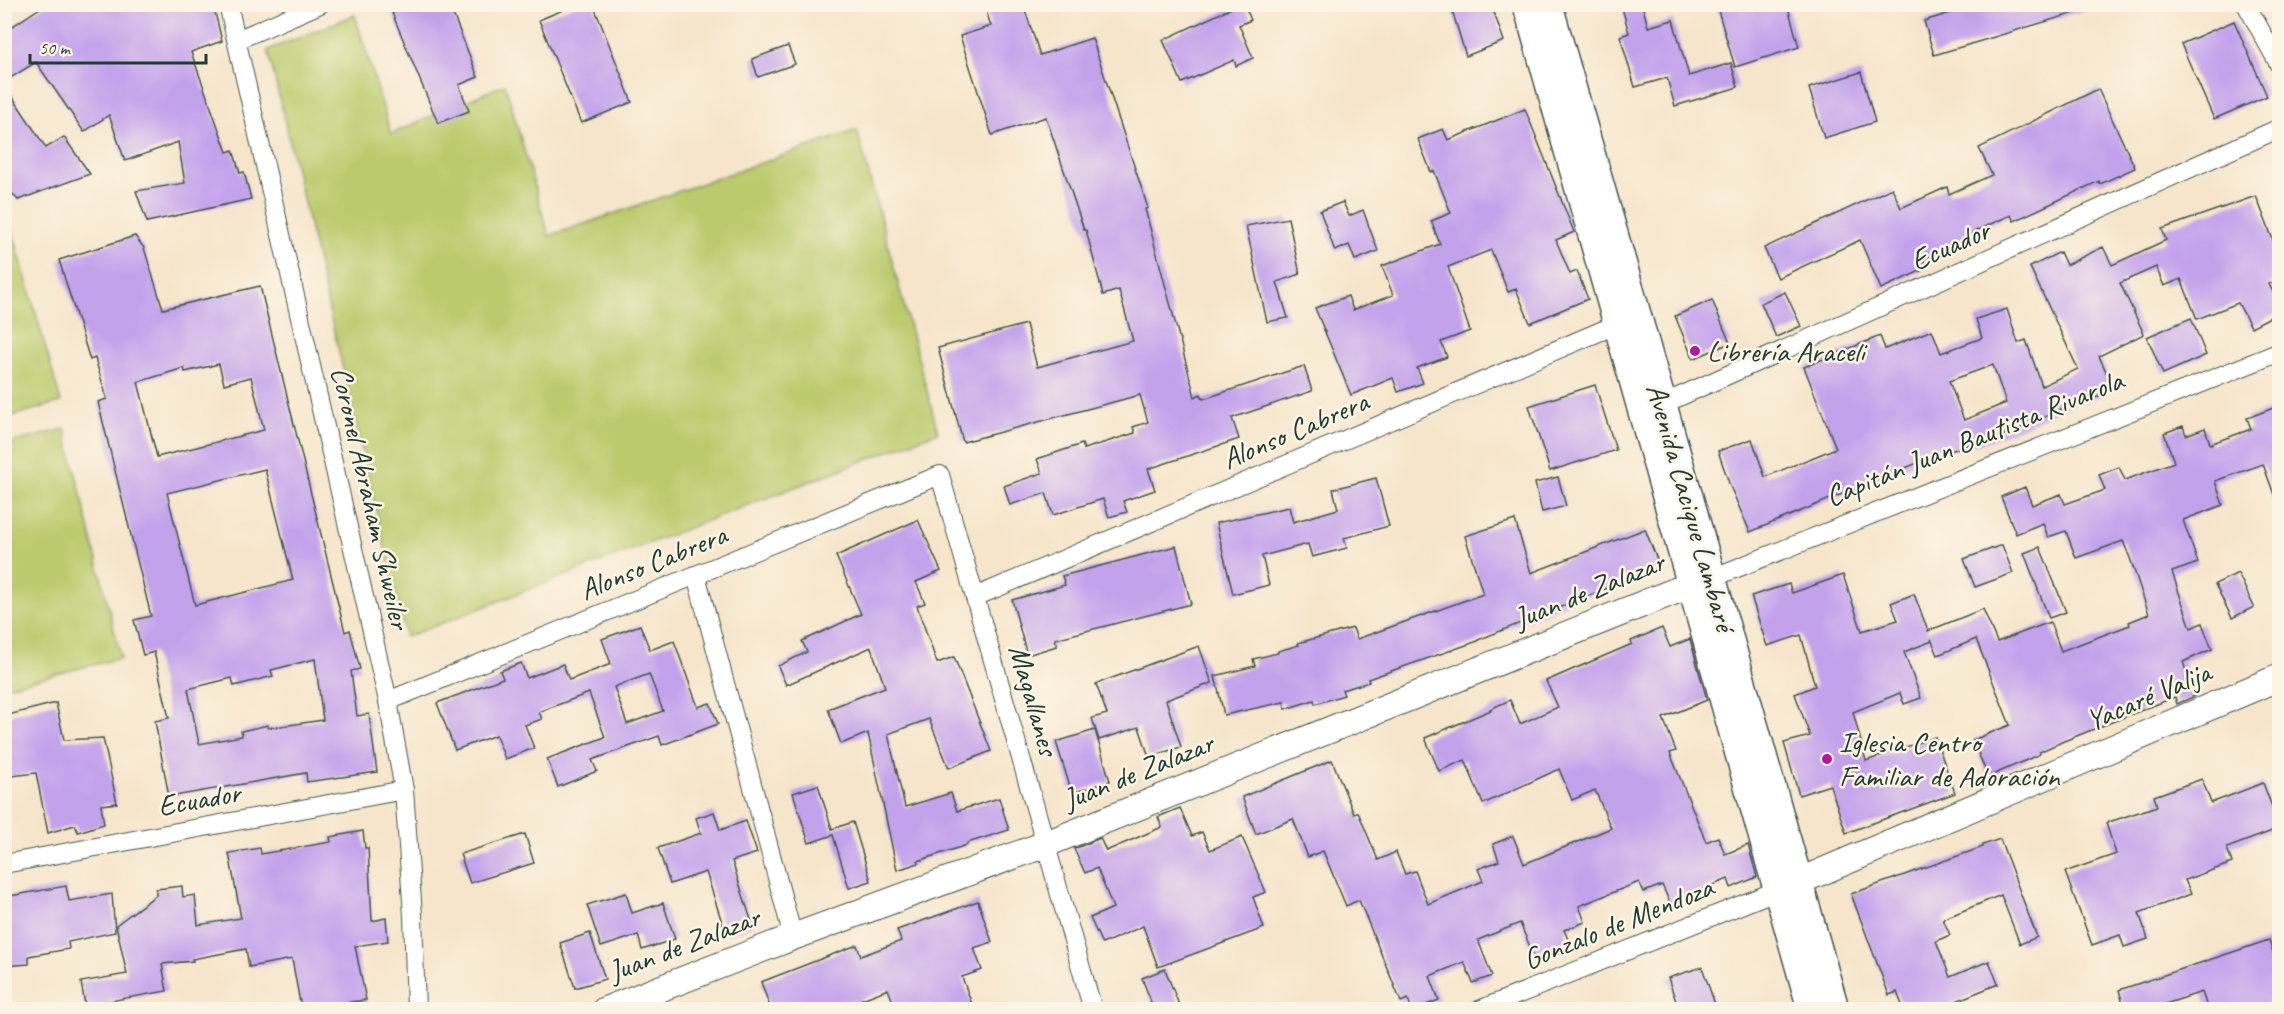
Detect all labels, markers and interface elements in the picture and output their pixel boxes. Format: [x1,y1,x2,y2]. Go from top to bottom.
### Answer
scale bar [30,27,206,65]
text: 50 m [39,37,72,59]
street label: Ecuador [1904,210,1998,279]
place label: Librería Araceli [1707,332,1868,370]
marker: Librería Araceli [1688,344,1702,358]
street label: Capitán Juan Bautista Rivarola [1820,360,2130,515]
street label: Coronel Abraham Shweiler [322,363,420,635]
street label: Avenida Cacique Lambaré [1638,379,1746,639]
street label: Alonso Cabrera [1216,381,1376,478]
street label: Alonso Cabrera [574,515,734,609]
street label: Juan de Zalazar [1506,542,1672,638]
street label: Magallanes [1000,640,1069,762]
street label: Yacaré Valija [2080,652,2219,739]
street label: Juan de Zalazar [1055,723,1221,819]
place label: Iglesia Centro Familiar de Adoración [1839,723,2061,795]
marker: Iglesia Centro Familiar de Adoración [1820,752,1834,766]
street label: Ecuador [155,773,245,825]
street label: Gonzalo de Mendoza [1517,867,1720,978]
street label: Juan de Zalazar [601,897,767,991]

